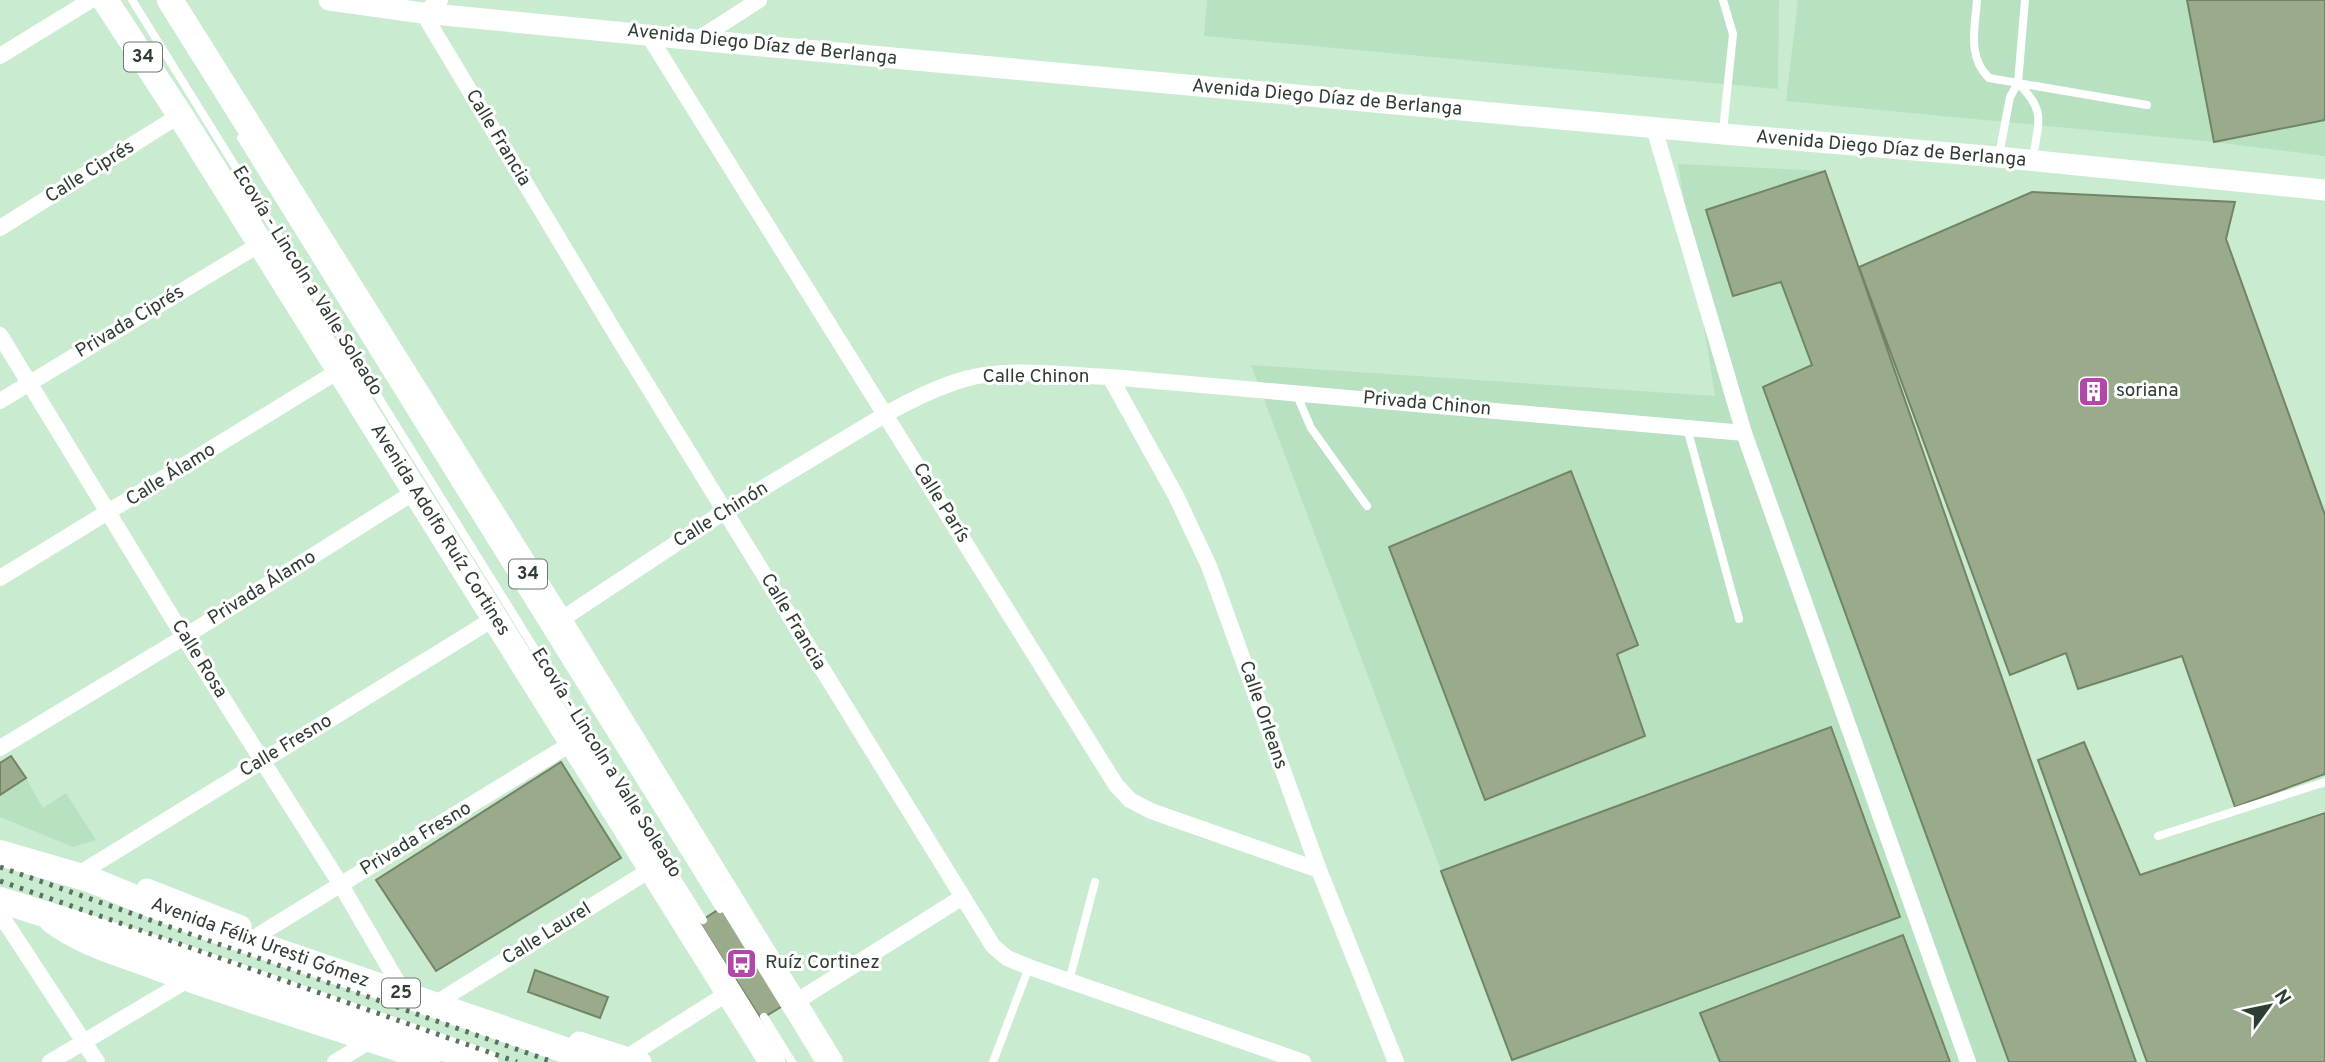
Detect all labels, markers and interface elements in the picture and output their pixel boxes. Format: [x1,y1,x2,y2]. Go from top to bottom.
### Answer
street label: Avenida Diego Díaz de Berlanga [626,19,898,71]
road number: 34 [124,42,162,72]
street label: Avenida Diego Díaz de Berlanga [1191,74,1463,122]
street label: Calle Francia [460,85,536,191]
street label: Avenida Diego Díaz de Berlanga [1755,125,2027,173]
street label: Calle Ciprés [41,135,139,209]
street label: Ecovía - Lincoln a Valle Soleado [226,162,388,400]
street label: Privada Ciprés [71,280,189,364]
street label: Calle Chinon [983,365,1089,389]
building icon: soriana [2076,374,2110,408]
place label: soriana [2116,379,2178,403]
street label: Privada Chinon [1362,386,1492,422]
street label: Avenida Adolfo Ruíz Cortines [365,419,515,641]
street label: Calle Álamo [121,437,220,512]
street label: Calle París [907,459,975,547]
street label: Calle Chinón [669,476,773,554]
street label: Privada Álamo [203,544,321,631]
road number: 34 [509,560,547,588]
street label: Calle Francia [755,569,831,675]
street label: Calle Rosa [165,615,233,703]
street label: Ecovía - Lincoln a Valle Soleado [525,644,687,882]
street label: Calle Orleans [1233,658,1293,772]
street label: Calle Fresno [235,709,337,783]
street label: Privada Fresno [356,796,476,882]
street label: Avenida Félix Uresti Gómez [148,892,372,994]
street label: Calle Laurel [498,897,596,971]
bus stop icon: Ruíz Cortinez [725,946,759,980]
place label: Ruíz Cortinez [765,951,880,975]
north arrow [2234,971,2304,1041]
road number: 25 [382,978,420,1008]
text: N [2268,986,2295,1010]

